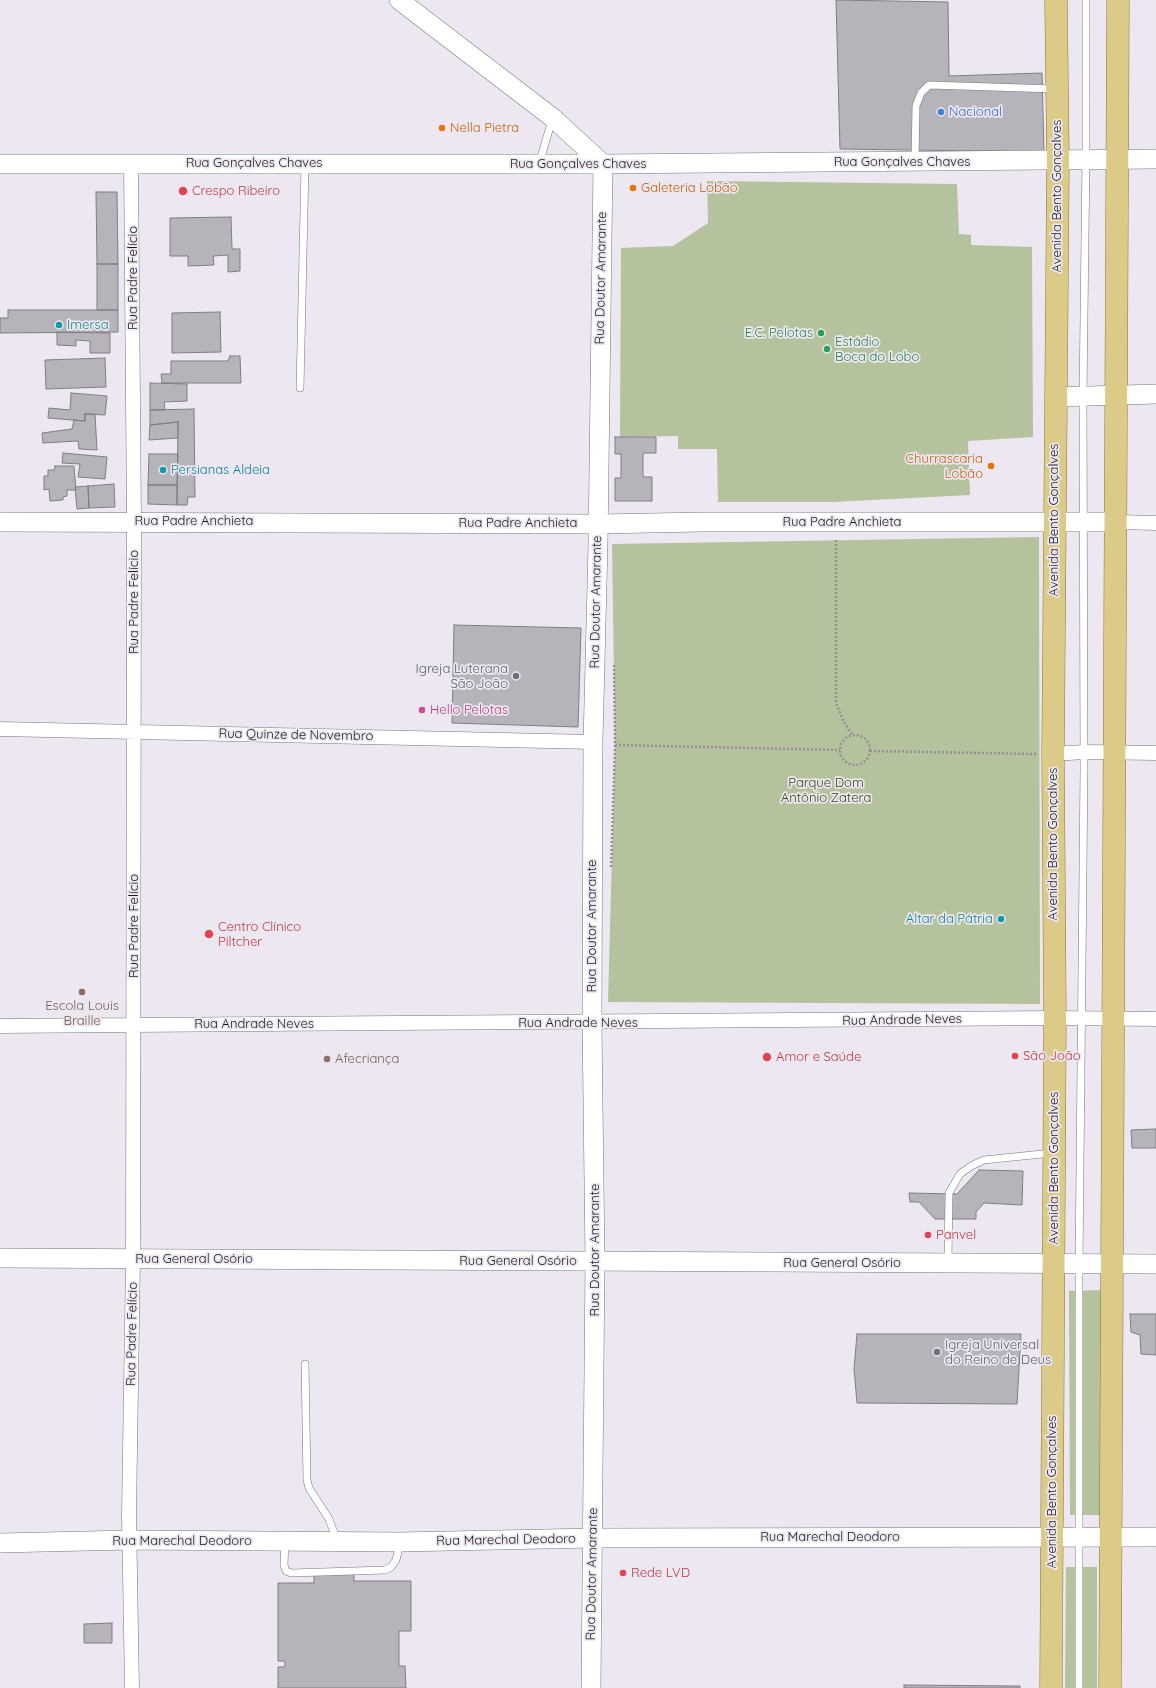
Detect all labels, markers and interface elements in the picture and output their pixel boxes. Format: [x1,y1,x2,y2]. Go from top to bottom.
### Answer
place label: Nacional [949,104,1002,120]
marker: Nacional [936,107,946,117]
place label: Nella Pietra [450,120,519,136]
street label: Avenida Bento Gonçalves [1049,120,1065,272]
marker: Nella Pietra [437,123,447,133]
street label: Rua Gonçalves Chaves [834,154,970,170]
street label: Rua Gonçalves Chaves [186,155,322,171]
street label: Rua Gonçalves Chaves [510,156,646,172]
place label: Galeteria Lobão [641,180,738,196]
place label: Crespo Ribeiro [192,183,280,199]
marker: Galeteria Lobão [628,183,638,193]
marker: Crespo Ribeiro [177,185,189,197]
street label: Rua Doutor Amarante [592,211,610,345]
street label: Rua Padre Felício [125,226,141,330]
place label: Imersa [67,317,109,333]
marker: Imersa [54,320,64,330]
place label: E.C. Pelotas [745,325,813,341]
marker: E.C. Pelotas [816,328,826,338]
place label: Estádio Boca do Lobo [835,334,919,365]
marker: Estádio Boca do Lobo [822,344,832,354]
street label: Avenida Bento Gonçalves [1046,444,1062,596]
place label: Churrascaria Lobão [906,451,983,482]
marker: Churrascaria Lobão [986,461,996,471]
place label: Persianas Aldeia [171,462,270,478]
marker: Persianas Aldeia [158,465,168,475]
street label: Rua Padre Anchieta [135,513,253,529]
street label: Rua Padre Anchieta [783,514,901,530]
street label: Rua Padre Anchieta [459,515,577,531]
street label: Rua Doutor Amarante [587,535,605,669]
street label: Rua Padre Felício [126,550,142,654]
place label: Igreja Luterana São João [416,661,508,692]
marker: Igreja Luterana São João [511,671,521,681]
place label: Hello Pelotas [430,702,508,718]
marker: Hello Pelotas [417,705,427,715]
street label: Rua Quinze de Novembro [219,726,373,744]
street label: Avenida Bento Gonçalves [1045,768,1061,920]
park label: Parque Dom Antônio Zatera [781,775,871,806]
street label: Rua Doutor Amarante [584,860,600,992]
street label: Rua Padre Felício [126,874,142,978]
place label: Altar da Pátria [906,911,993,927]
marker: Altar da Pátria [996,914,1006,924]
place label: Centro Clínico Piltcher [218,919,301,950]
marker: Centro Clínico Piltcher [203,928,215,940]
marker: Escola Louis Braille [77,987,87,997]
place label: Escola Louis Braille [45,998,119,1029]
street label: Rua Andrade Neves [842,1011,962,1029]
street label: Rua Andrade Neves [518,1015,638,1031]
street label: Rua Andrade Neves [194,1016,314,1032]
place label: São João [1023,1048,1081,1064]
place label: Amor e Saúde [776,1049,861,1065]
place label: Afecriança [335,1051,399,1067]
marker: Amor e Saúde [761,1051,773,1063]
marker: São João [1010,1051,1020,1061]
marker: Afecriança [322,1054,332,1064]
street label: Avenida Bento Gonçalves [1046,1092,1062,1244]
street label: Rua Doutor Amarante [587,1184,603,1316]
place label: Panvel [936,1227,976,1243]
marker: Panvel [923,1230,933,1240]
street label: Rua General Osório [135,1251,253,1267]
street label: Rua General Osório [459,1253,577,1269]
street label: Rua General Osório [783,1255,901,1271]
street label: Rua Padre Felício [123,1282,141,1386]
place label: Igreja Universal do Reino de Deus [945,1337,1051,1368]
marker: Igreja Universal do Reino de Deus [932,1347,942,1357]
street label: Avenida Bento Gonçalves [1044,1416,1060,1568]
street label: Rua Doutor Amarante [583,1507,601,1641]
street label: Rua Marechal Deodoro [760,1529,900,1545]
street label: Rua Marechal Deodoro [436,1531,576,1549]
street label: Rua Marechal Deodoro [112,1533,252,1549]
place label: Rede LVD [631,1565,690,1581]
marker: Rede LVD [618,1568,628,1578]

